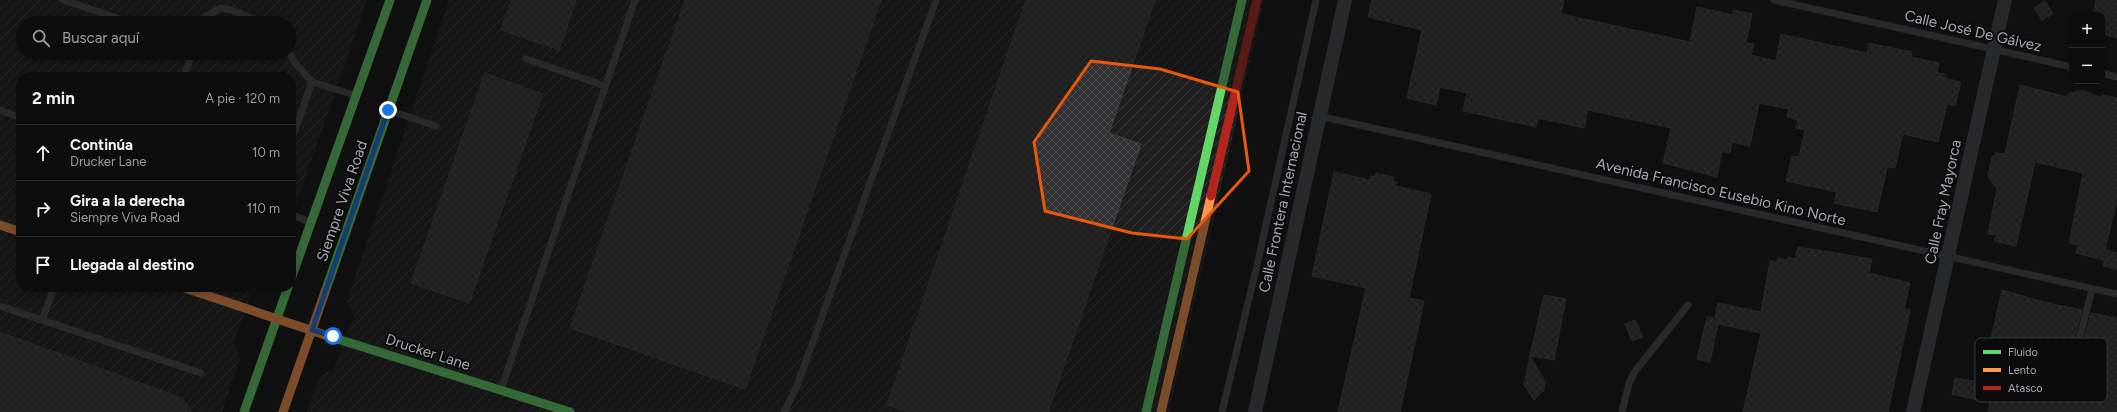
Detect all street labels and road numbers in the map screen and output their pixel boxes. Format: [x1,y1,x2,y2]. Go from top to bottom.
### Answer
street label: Calle José De Gálvez [1903,6,2043,56]
street label: Calle Frontera Internacional [1255,110,1311,294]
street label: Siempre Viva Road [313,138,371,264]
street label: Calle Fray Mayorca [1921,138,1965,266]
street label: Avenida Francisco Eusebio Kino Norte [1594,154,1848,230]
street label: Drucker Lane [383,330,473,374]

